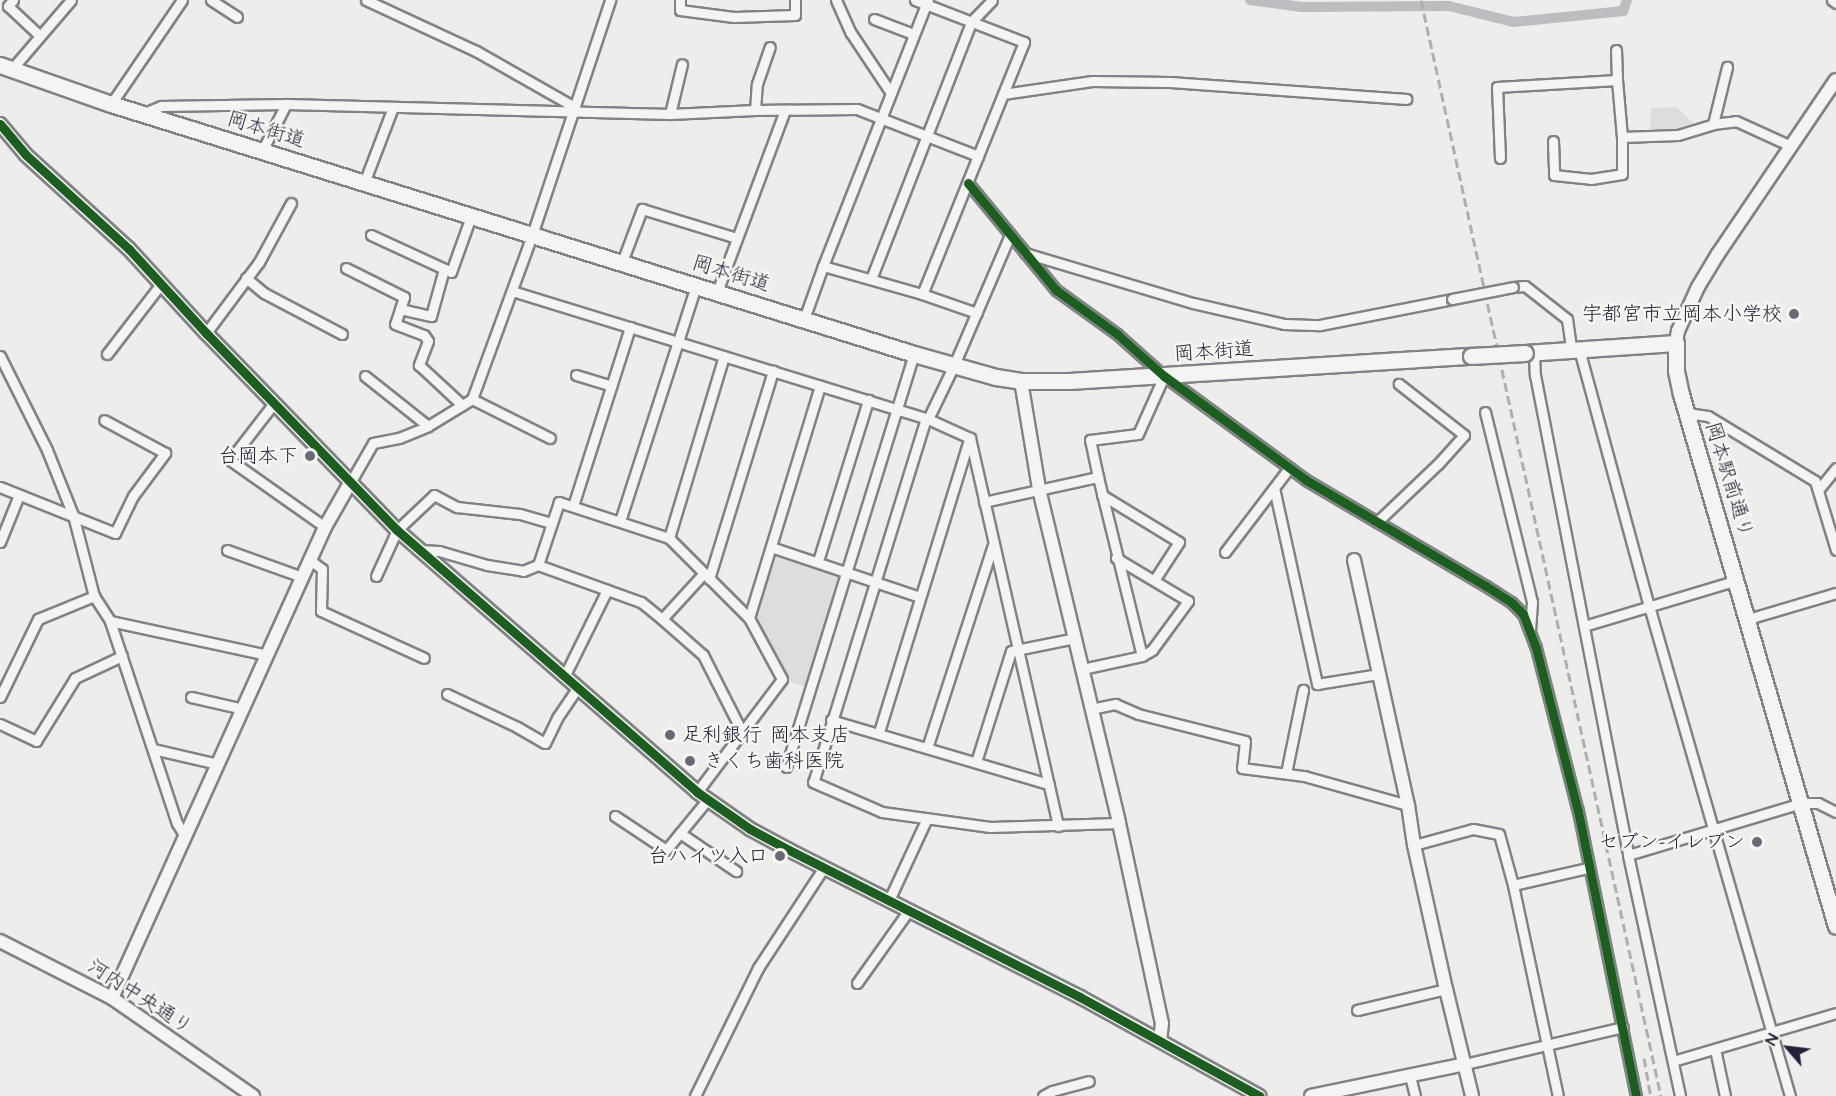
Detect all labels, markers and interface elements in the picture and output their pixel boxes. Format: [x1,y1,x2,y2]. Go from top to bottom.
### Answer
street label: 岡本街道 [224,107,308,153]
street label: 岡本街道 [689,251,773,297]
place label: 宇都宮市立岡本小学校 [1582,302,1782,326]
marker: 宇都宮市立岡本小学校 [1787,307,1801,321]
street label: 岡本街道 [1173,337,1255,367]
street label: 岡本駅前通り [1700,419,1758,541]
place label: 台岡本下 [218,444,298,468]
marker: 台岡本下 [303,449,317,463]
place label: 足利銀行 岡本支店 [682,723,850,747]
marker: 足利銀行 岡本支店 [663,728,677,742]
place label: きくち歯科医院 [704,749,844,773]
marker: きくち歯科医院 [681,752,699,770]
place label: セブン-イレブン [1599,830,1745,854]
marker: セブン-イレブン [1750,835,1764,849]
place label: 台ハイツ入口 [648,844,768,868]
marker: 台ハイツ入口 [773,849,787,863]
street label: 河内中央通り [83,954,197,1040]
north arrow [1758,1018,1818,1078]
text: N [1760,1030,1784,1049]

